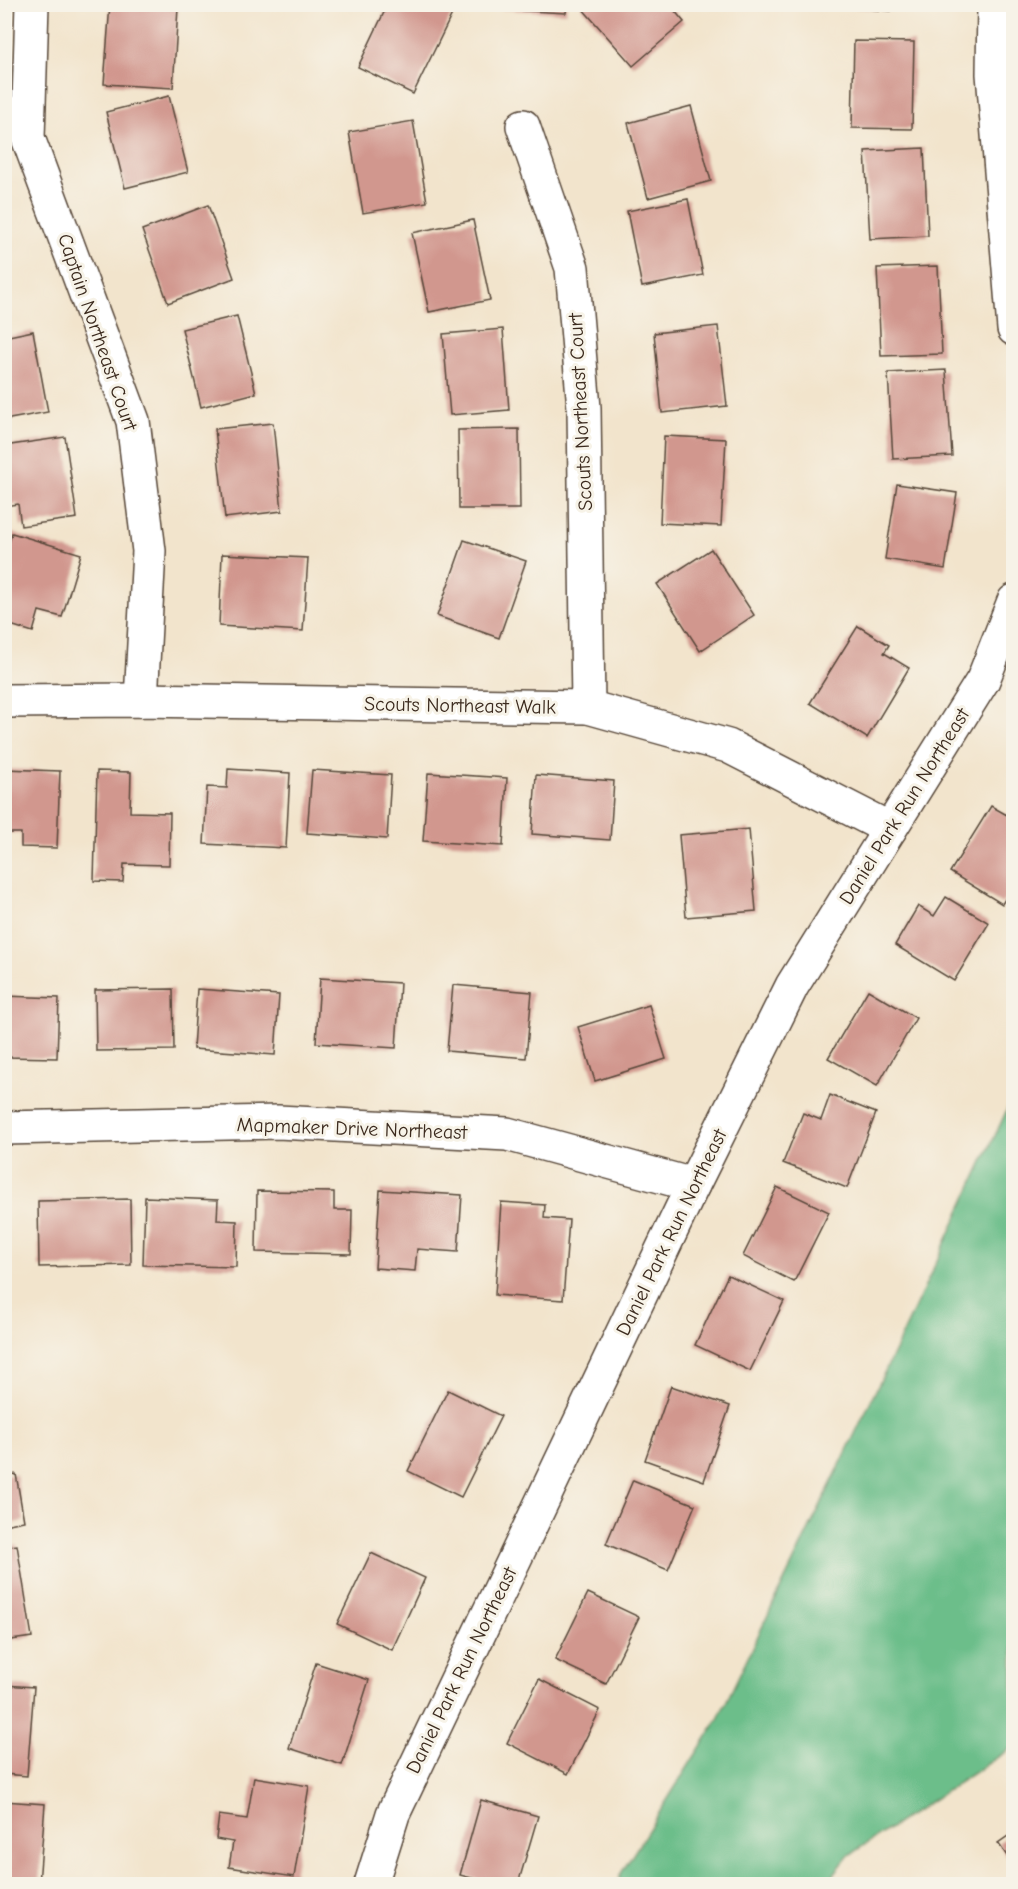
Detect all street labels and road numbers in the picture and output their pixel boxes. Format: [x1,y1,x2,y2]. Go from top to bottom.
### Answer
street label: Captain Northeast Court [53,231,142,435]
street label: Scouts Northeast Court [564,311,597,512]
street label: Scouts Northeast Walk [364,692,556,719]
street label: Daniel Park Run Northeast [835,703,975,909]
street label: Mapmaker Drive Northeast [236,1113,469,1144]
street label: Daniel Park Run Northeast [611,1124,732,1339]
street label: Daniel Park Run Northeast [401,1562,522,1777]

